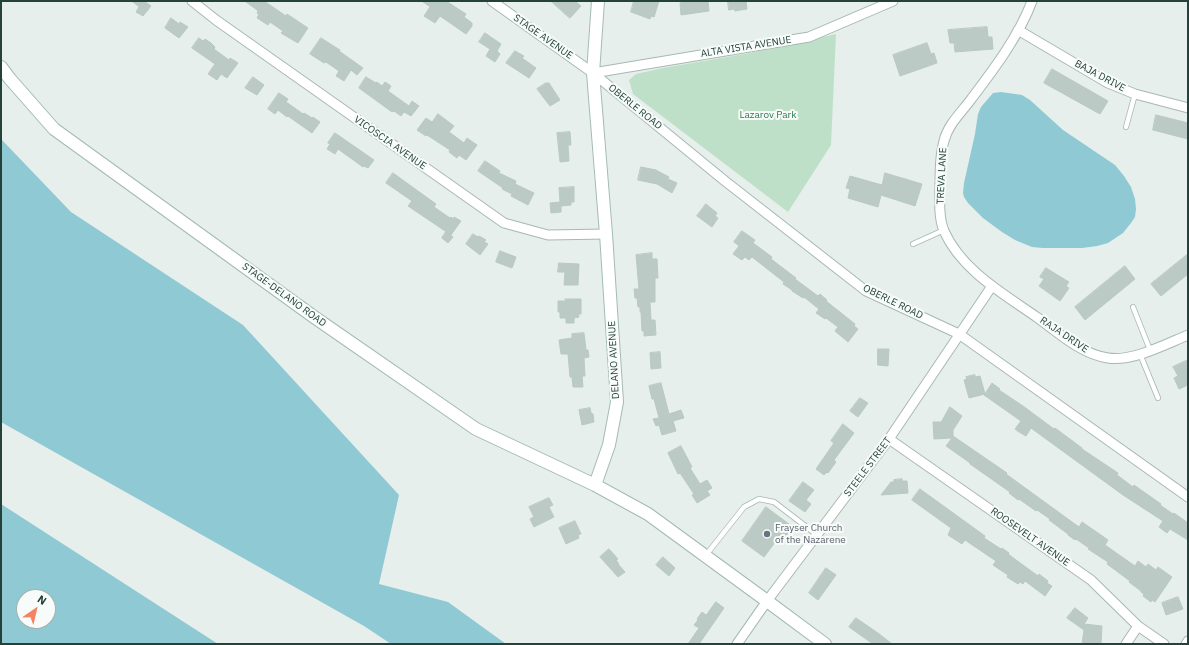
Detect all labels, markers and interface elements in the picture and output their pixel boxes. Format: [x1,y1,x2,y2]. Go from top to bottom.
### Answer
street label: STAGE AVENUE [511,12,575,62]
street label: ALTA VISTA AVENUE [700,34,792,60]
street label: BAJA DRIVE [1073,58,1127,94]
street label: OBERLE ROAD [606,82,664,132]
park label: Lazarov Park [740,109,796,121]
street label: VICOSCIA AVENUE [351,114,429,172]
street label: TREVA LANE [935,147,949,205]
street label: STAGE-DELANO ROAD [240,261,328,329]
street label: OBERLE ROAD [861,282,925,322]
street label: RAJA DRIVE [1038,314,1090,356]
street label: DELANO AVENUE [606,321,622,399]
street label: STEELE STREET [842,435,894,499]
street label: ROOSEVELT AVENUE [988,505,1072,569]
place label: Frayser Church of the Nazarene [775,522,846,546]
marker: Frayser Church of the Nazarene [762,529,772,539]
north arrow [16,589,56,629]
text: N [35,592,49,608]

